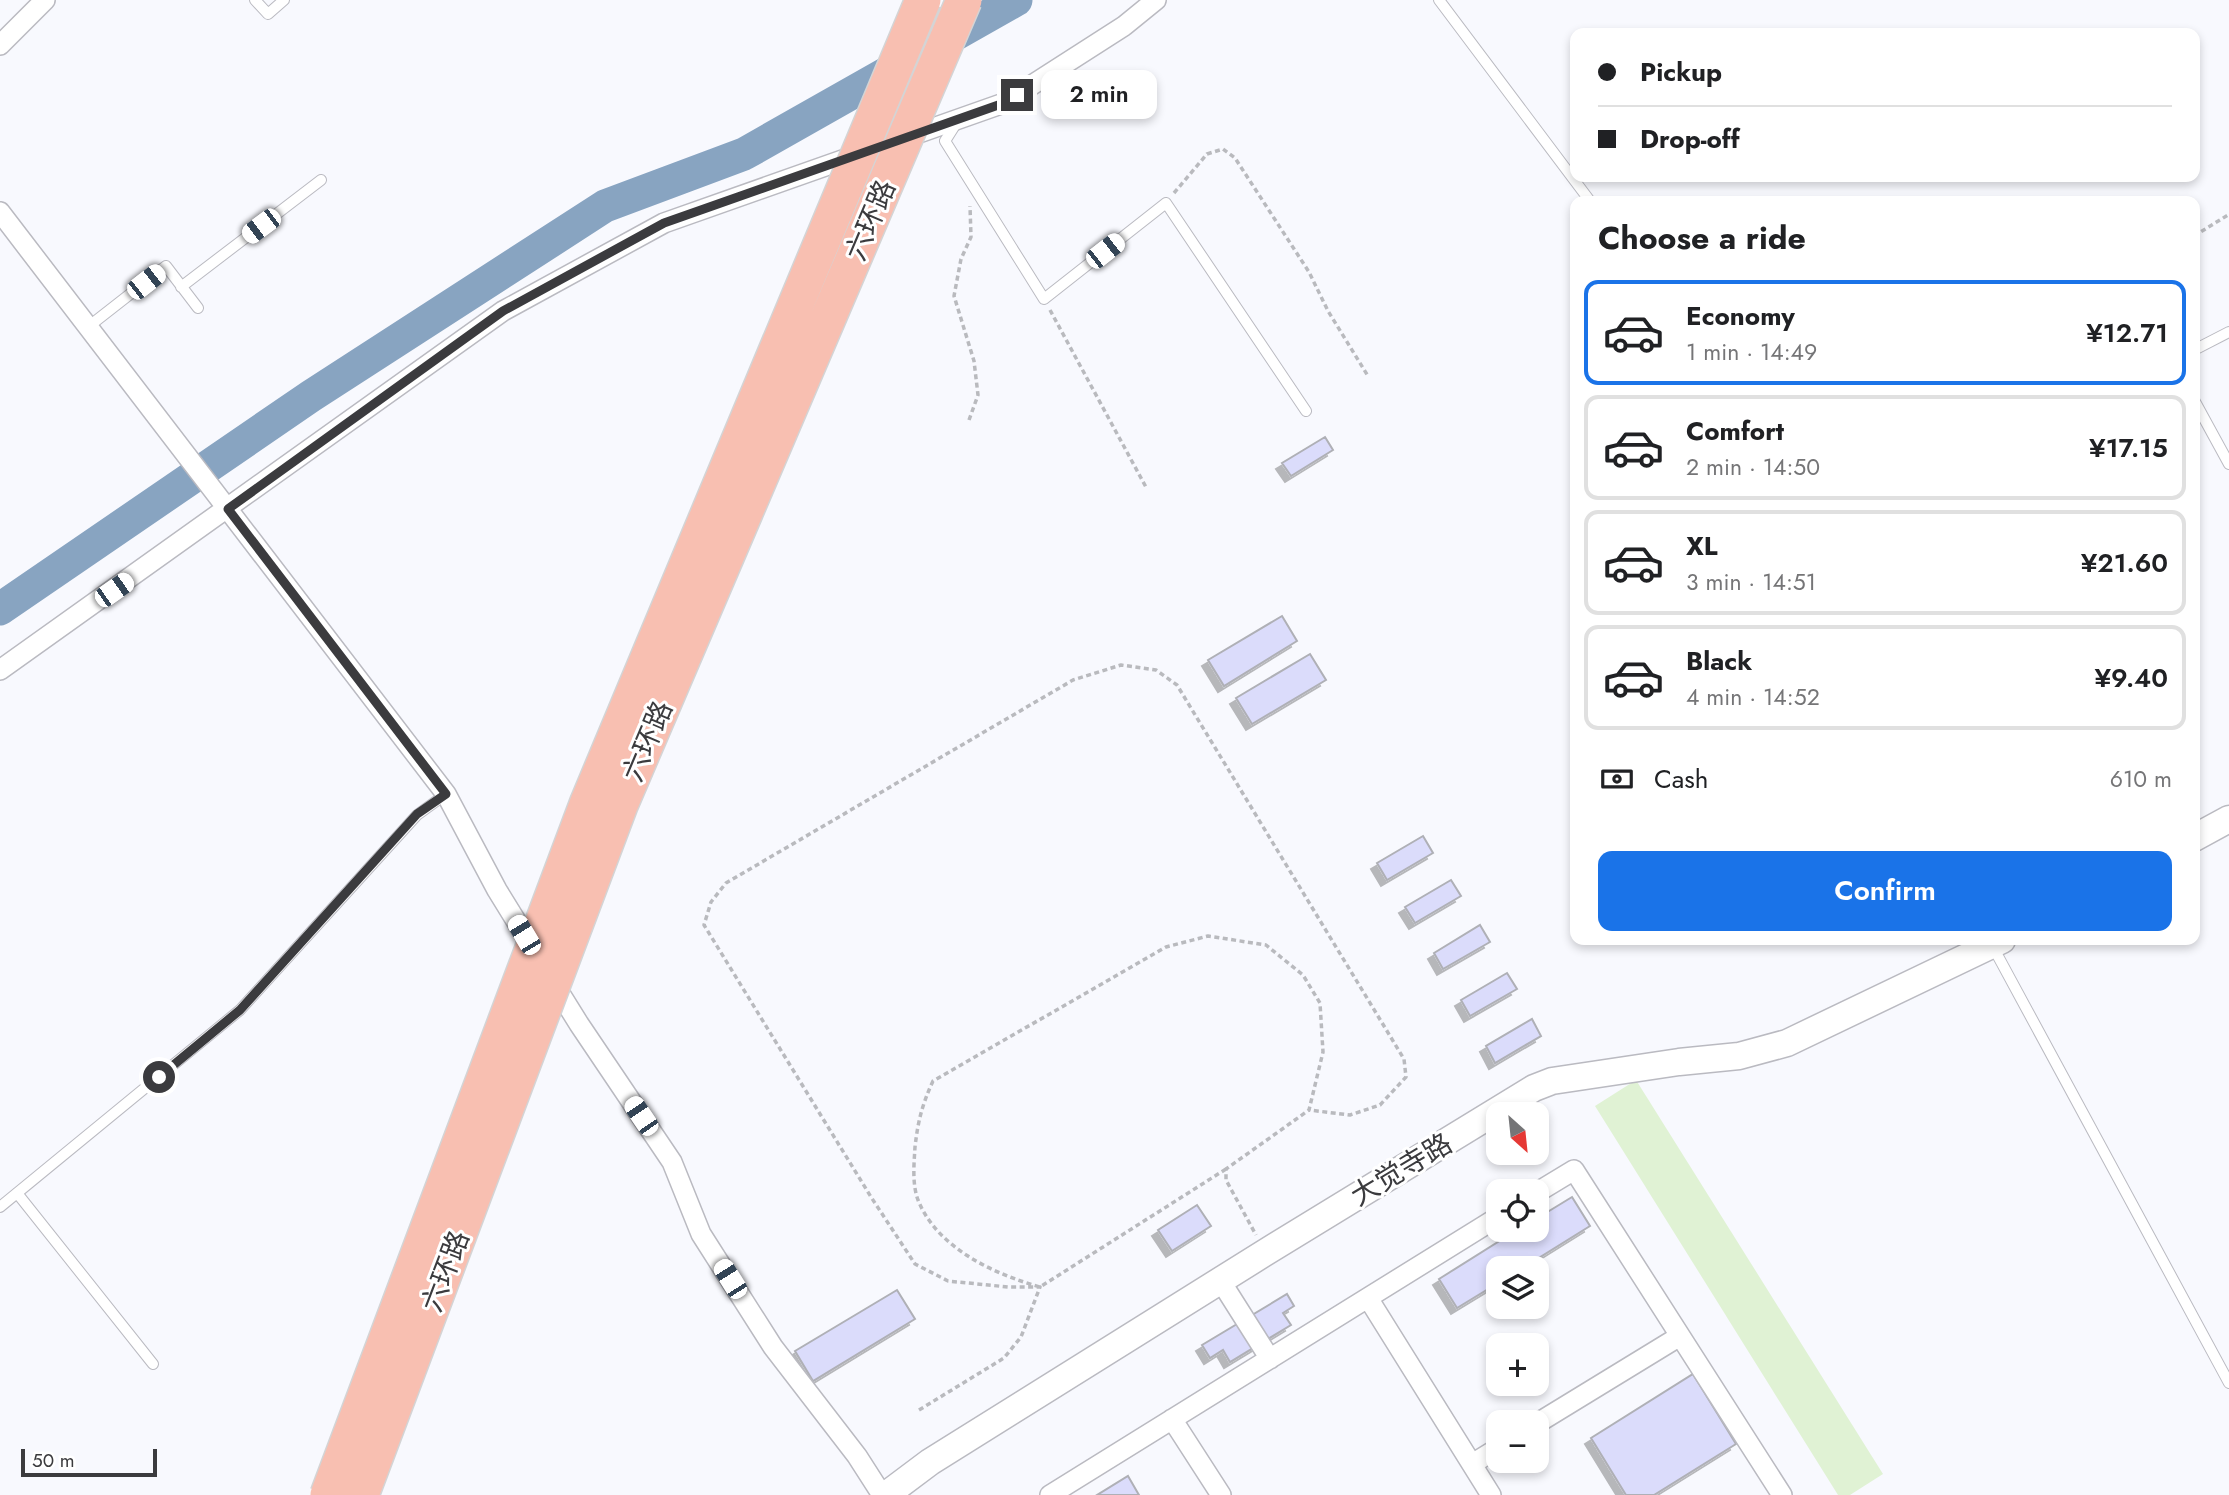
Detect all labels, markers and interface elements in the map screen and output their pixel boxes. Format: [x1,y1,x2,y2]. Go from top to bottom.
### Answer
text: Pickup [1640,53,1722,91]
callout: 2 min [1042,70,1157,119]
text: 2 min [1069,77,1129,111]
route end [1001,79,1033,111]
text: Drop-off [1640,120,1740,158]
street label: 六环路 [835,174,906,267]
car [238,205,285,247]
text: Choose a ride [1598,215,1806,261]
car [1082,230,1129,272]
car [123,261,170,303]
text: Economy [1686,297,1795,335]
icon: car [1602,301,1665,364]
text: ¥12.71 [2086,314,2168,352]
text: 1 min · 14:49 [1686,335,1817,369]
text: Comfort [1686,412,1784,450]
icon: car [1602,416,1665,479]
text: ¥17.15 [2089,429,2168,467]
text: 2 min · 14:50 [1686,450,1820,484]
text: XL [1686,527,1718,565]
icon: car [1602,531,1665,594]
text: ¥21.60 [2081,544,2168,582]
text: 3 min · 14:51 [1686,565,1816,599]
car [91,569,138,611]
text: Black [1686,642,1752,680]
icon: car [1602,646,1665,709]
text: ¥9.40 [2094,659,2168,697]
text: 4 min · 14:52 [1686,680,1820,714]
street label: 六环路 [612,695,683,788]
icon: cash [1598,760,1636,798]
text: Cash [1654,760,1708,798]
text: 610 m [2110,762,2172,796]
button: Confirm [1598,851,2172,931]
car [505,912,544,958]
route start [143,1061,175,1093]
car [621,1093,662,1139]
north arrow [1486,1102,1549,1166]
map controls [1486,1102,1549,1473]
street label: 大觉寺路 [1343,1123,1460,1216]
button: locate [1486,1179,1549,1242]
street label: 六环路 [411,1225,480,1318]
car [710,1256,751,1302]
button: layers [1486,1256,1549,1319]
button: + [1486,1333,1549,1396]
button: − [1486,1410,1549,1473]
scale bar [21,1446,158,1478]
text: 50 m [32,1447,75,1474]

